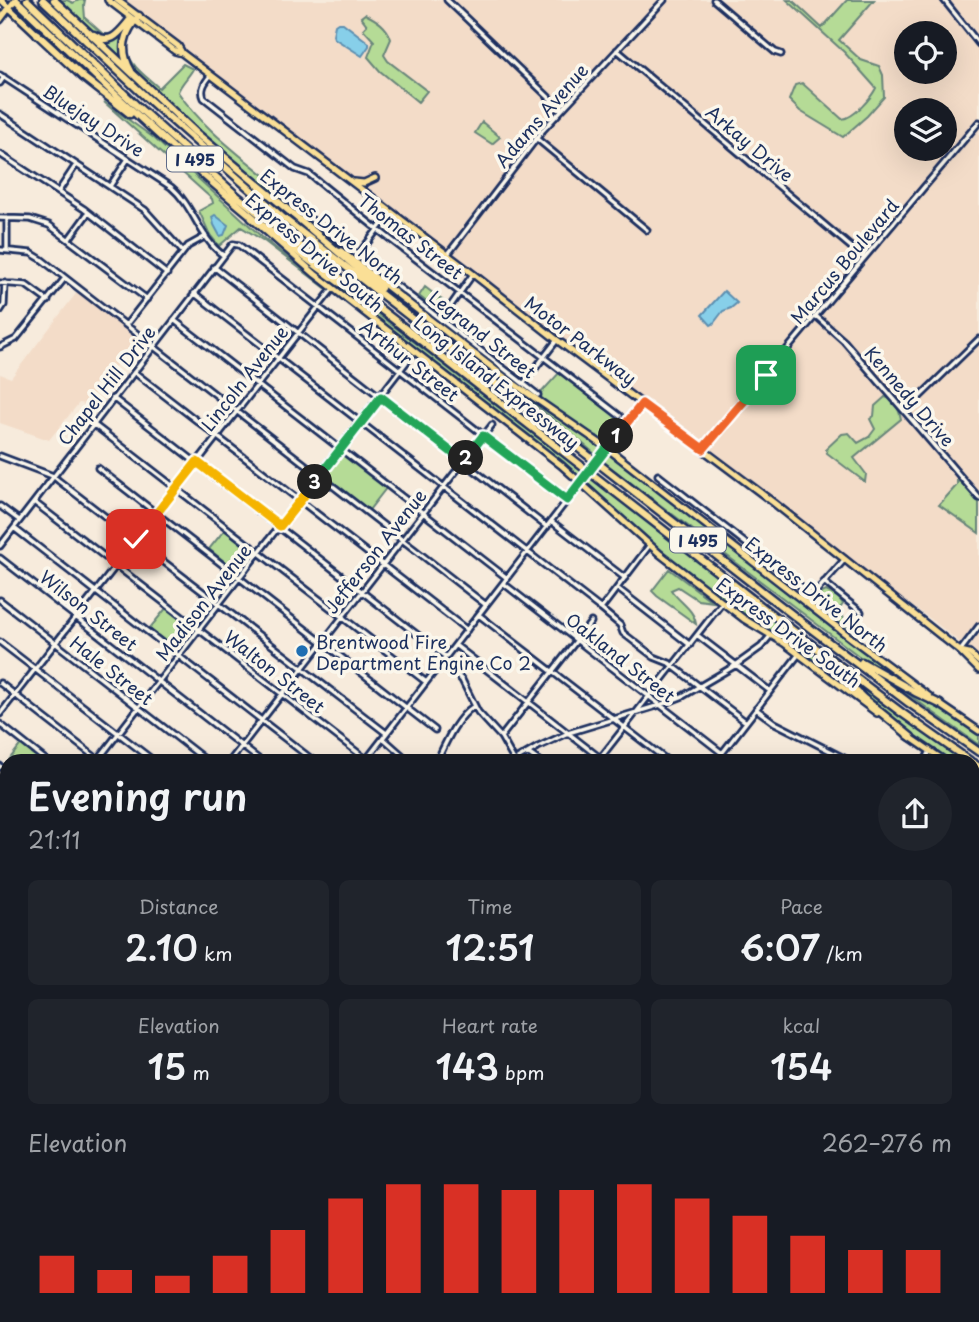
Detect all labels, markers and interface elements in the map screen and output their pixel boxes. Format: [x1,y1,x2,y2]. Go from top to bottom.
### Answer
map controls [894,21,957,161]
button: locate [894,21,957,84]
street label: Adams Avenue [488,57,594,173]
street label: Bluejay Drive [38,77,150,163]
street label: Arkay Drive [700,98,800,188]
button: layers [894,98,957,161]
road number: I 495 [167,146,223,172]
street label: Express Drive North [255,162,409,290]
street label: Express Drive South [240,186,390,318]
street label: Thomas Street [353,186,469,286]
street label: Marcus Boulevard [784,193,904,329]
street label: Legrand Street [424,284,542,384]
street label: Motor Parkway [519,289,643,391]
street label: Long Island Expressway [409,309,585,455]
street label: Arthur Street [355,313,465,407]
street label: Chapel Hill Drive [51,319,162,451]
street label: Lincoln Avenue [194,319,294,437]
street label: Kennedy Drive [859,340,961,452]
pin [736,345,796,405]
icon: arrive [747,356,785,394]
pin: 1 [598,418,634,453]
text: 1 [611,421,620,449]
pin: 2 [448,440,484,476]
text: 2 [459,443,472,471]
pin: 3 [298,464,332,500]
text: 3 [308,467,321,495]
street label: Jefferson Avenue [318,483,432,619]
pin [106,509,166,569]
icon: check [117,520,155,558]
road number: I 495 [670,527,726,552]
street label: Express Drive North [740,530,894,658]
street label: Madison Avenue [149,538,257,666]
street label: Wilson Street [34,563,144,657]
street label: Express Drive South [711,570,867,694]
street label: Oakland Street [560,606,682,708]
street label: Walton Street [219,623,331,719]
place label: Brentwood Fire Department Engine Co 2 [316,628,531,676]
street label: Hale Street [65,629,159,711]
marker: Brentwood Fire Department Engine Co 2 [294,643,310,659]
text: Evening run [28,767,247,824]
button: share [878,777,952,851]
text: 21:11 [28,822,80,857]
text: Distance [139,892,219,920]
text: Time [468,892,512,920]
text: Pace [780,892,823,920]
text: 2.10 [125,920,198,973]
text: 12:51 [446,920,534,973]
text: 6:07 [740,920,820,973]
text: km [198,939,233,967]
text: /km [820,939,863,967]
text: Elevation [138,1011,220,1039]
text: Heart rate [442,1011,538,1039]
text: kcal [782,1011,820,1039]
text: 15 [148,1039,186,1092]
text: 143 [436,1039,499,1092]
text: 154 [770,1039,833,1092]
text: m [186,1058,210,1086]
text: bpm [499,1058,544,1086]
text: Elevation [28,1125,127,1160]
text: 262–276 m [822,1125,952,1160]

